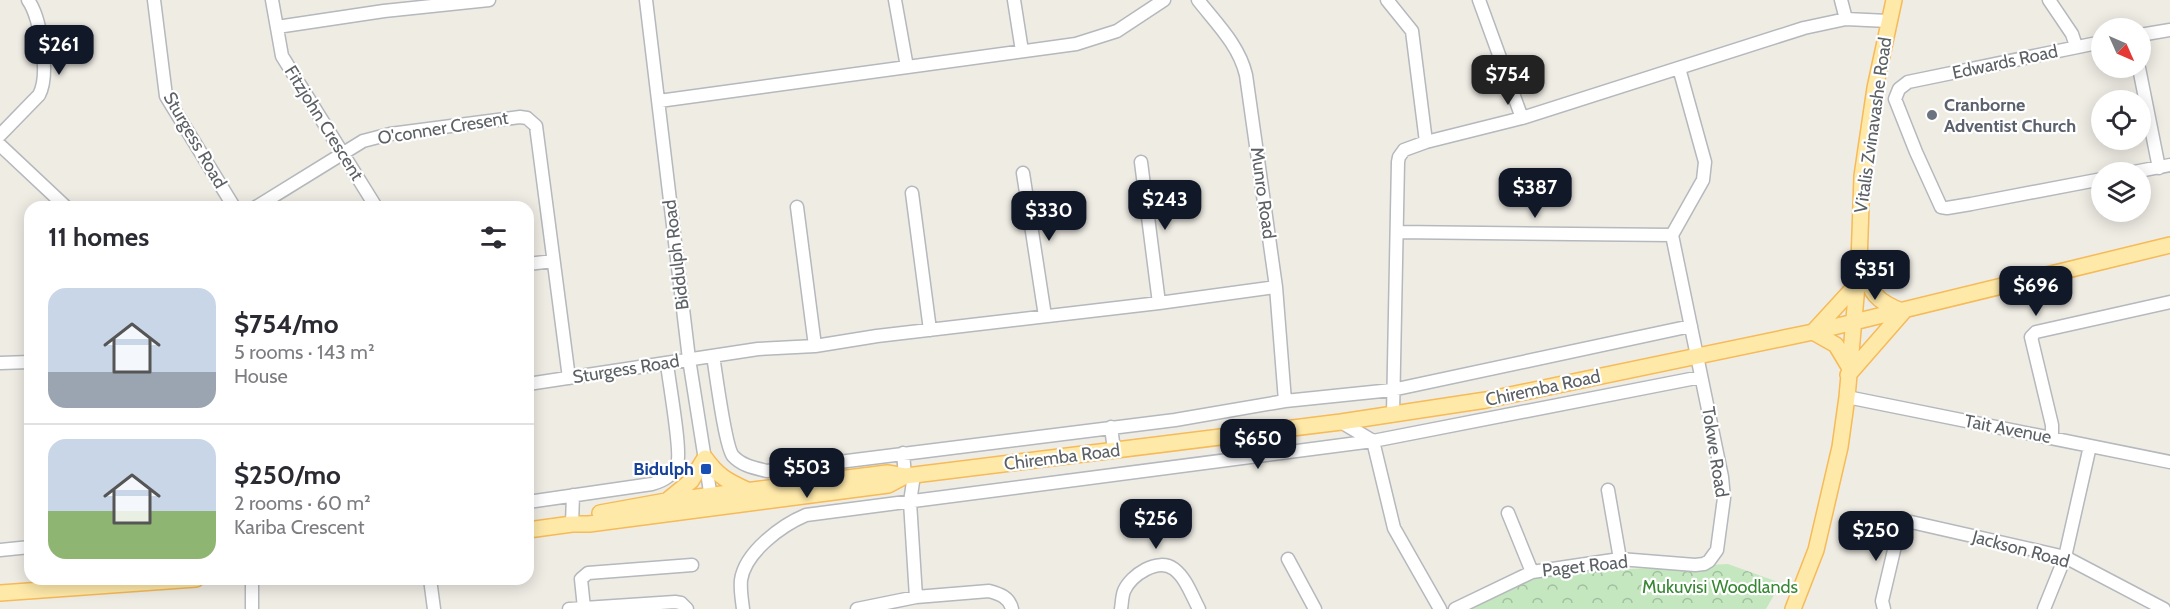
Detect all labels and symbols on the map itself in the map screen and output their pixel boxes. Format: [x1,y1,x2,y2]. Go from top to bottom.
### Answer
north arrow [2091,18,2151,78]
pin: $261 [23,25,95,76]
street label: Vitalis Zvinavashe Road [1850,36,1896,214]
street label: Edwards Road [1950,40,2060,84]
pin: $754 [1472,55,1544,106]
street label: Fitzjohn Crescent [280,61,368,185]
street label: Sturgess Road [159,88,231,192]
place label: Cranborne Adventist Church [1944,94,2076,137]
street label: O'conner Cresent [376,107,510,149]
marker: Cranborne Adventist Church [1925,108,1939,122]
street label: Munro Road [1246,146,1280,240]
pin: $387 [1499,168,1571,219]
pin: $243 [1129,180,1201,231]
pin: $330 [1013,191,1085,242]
street label: Biddulph Road [658,199,694,311]
pin: $351 [1839,250,1911,301]
pin: $696 [2000,266,2072,317]
street label: Sturgess Road [571,350,681,388]
street label: Chiremba Road [1484,365,1602,411]
street label: Tokwe Road [1697,405,1733,499]
street label: Tait Avenue [1963,410,2053,448]
pin: $650 [1222,419,1294,470]
street label: Chiremba Road [1003,439,1121,475]
pin: $503 [771,448,843,499]
place label: Bidulph [633,458,694,480]
marker: Bidulph [699,462,713,476]
pin: $256 [1120,499,1192,550]
pin: $250 [1840,511,1912,562]
street label: Jackson Road [1969,525,2072,573]
street label: Paget Road [1541,551,1629,581]
park label: Mukuvisi Woodlands [1642,576,1798,598]

